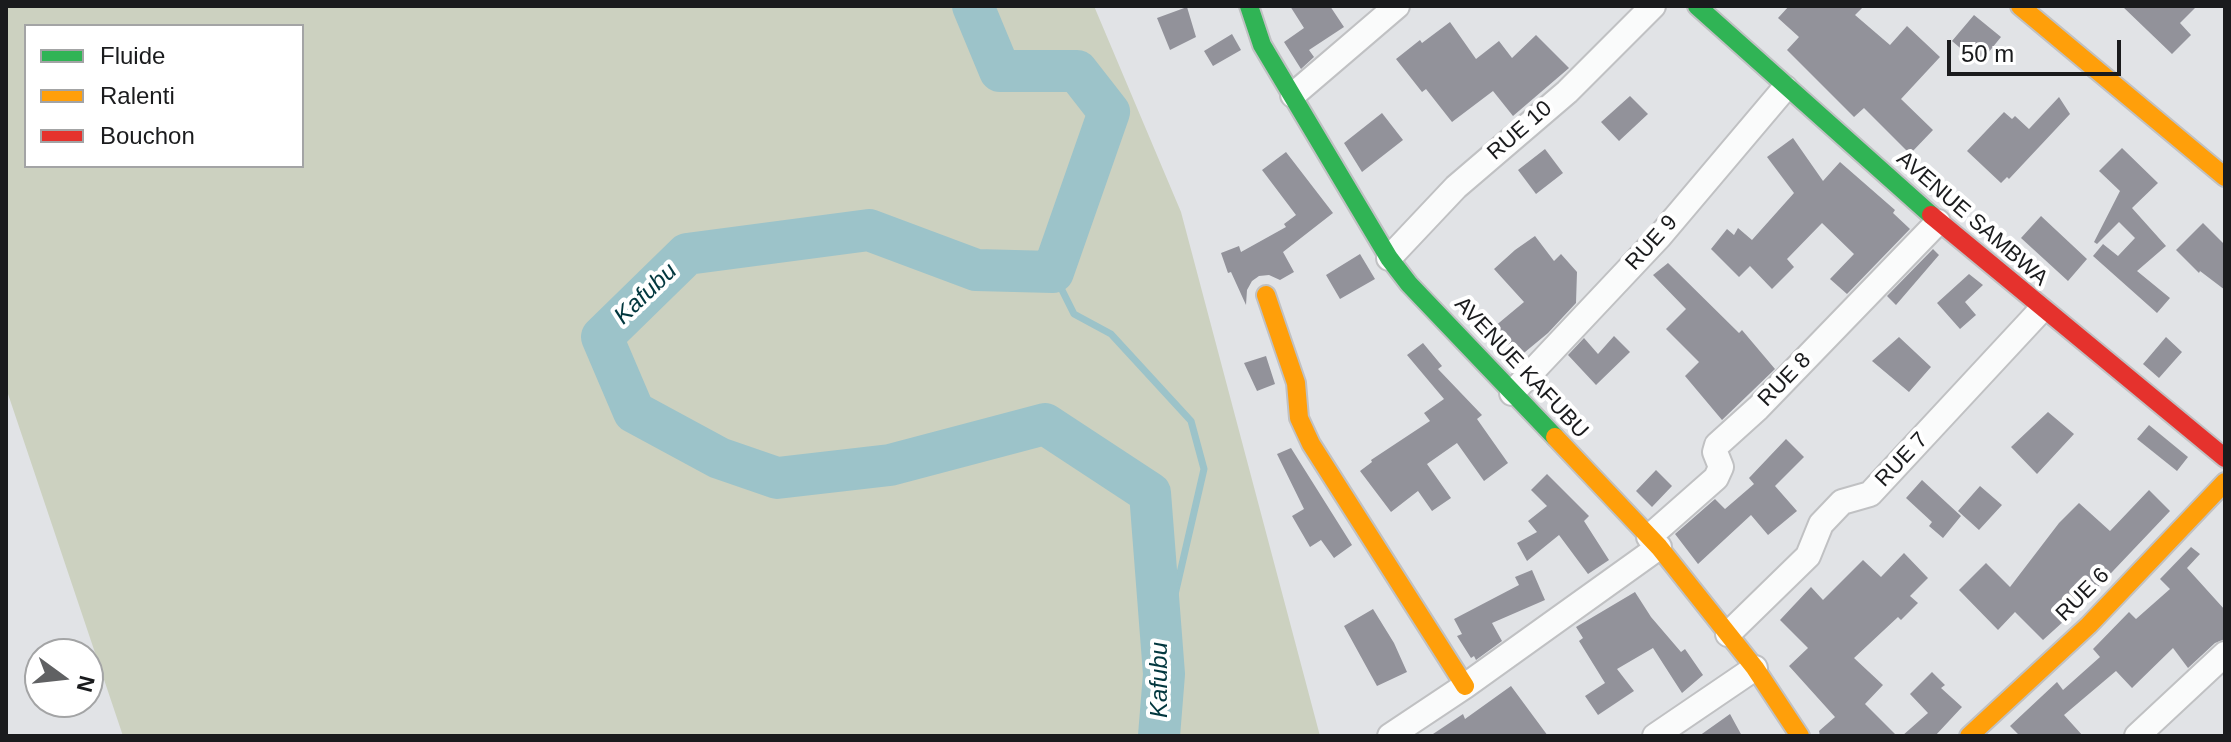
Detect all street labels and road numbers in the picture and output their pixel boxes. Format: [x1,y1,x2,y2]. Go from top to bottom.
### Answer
street label: RUE 10 [1482,96,1558,166]
street label: AVENUE SAMBWA [1891,146,2053,292]
street label: RUE 9 [1621,210,1683,276]
street label: AVENUE KAFUBU [1449,292,1593,444]
street label: RUE 8 [1753,348,1817,412]
street label: RUE 7 [1870,427,1934,493]
street label: RUE 6 [2051,563,2115,627]

